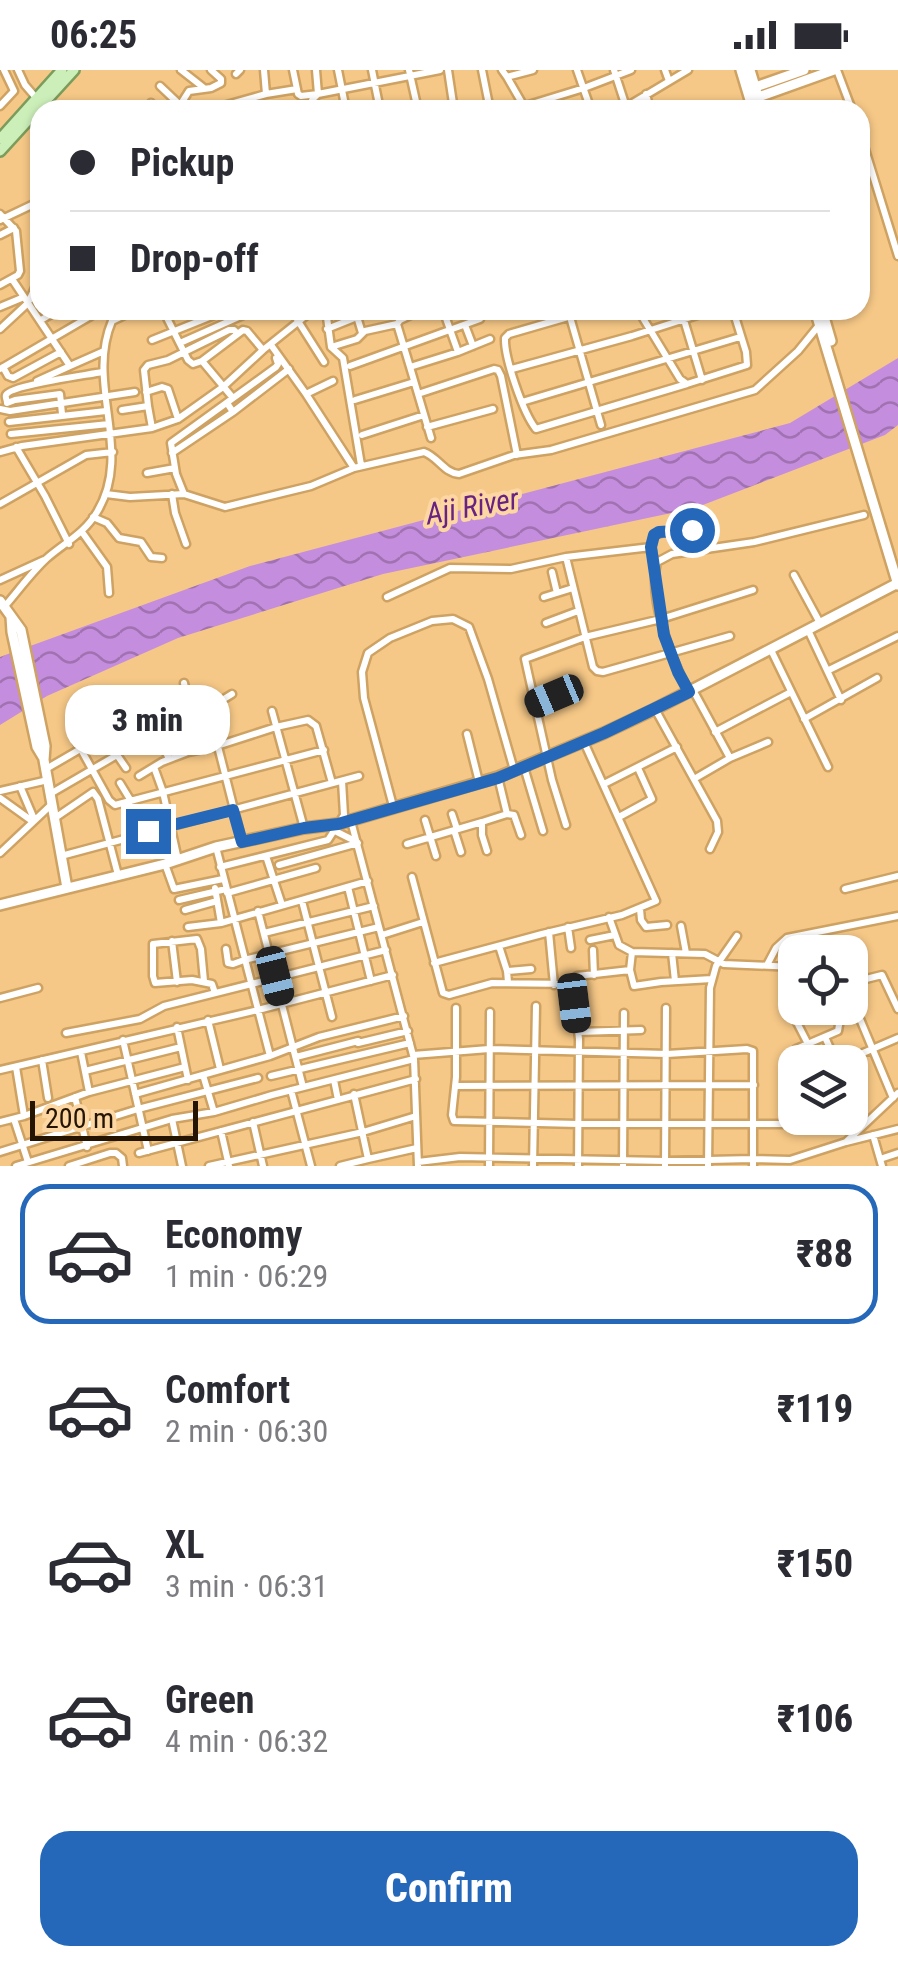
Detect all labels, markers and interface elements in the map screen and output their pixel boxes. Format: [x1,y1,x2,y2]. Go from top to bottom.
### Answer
text: 06:25 [50,13,137,57]
text: Pickup [130,141,234,185]
text: Drop-off [130,237,259,281]
water label: Aji River [422,480,522,532]
route start [670,508,715,553]
car [521,670,587,722]
callout: 3 min [66,686,230,756]
text: 3 min [112,701,183,739]
route end [126,809,171,854]
map controls [778,935,868,1135]
button: locate [778,935,868,1025]
car [253,943,297,1009]
car [555,971,593,1035]
button: layers [778,1045,868,1135]
scale bar [30,1096,198,1140]
text: 200 m [45,1102,114,1135]
icon: car [45,1209,135,1299]
text: Economy [165,1213,302,1257]
text: ₹88 [796,1232,853,1276]
text: 1 min · 06:29 [165,1257,328,1295]
icon: car [45,1364,135,1454]
text: Comfort [165,1368,290,1412]
text: ₹119 [777,1387,853,1431]
text: 2 min · 06:30 [165,1412,328,1450]
icon: car [45,1519,135,1609]
text: XL [165,1523,204,1567]
text: ₹150 [777,1542,853,1586]
text: 3 min · 06:31 [165,1567,328,1605]
icon: car [45,1674,135,1764]
text: Green [165,1678,255,1722]
text: ₹106 [777,1697,853,1741]
text: 4 min · 06:32 [165,1722,328,1760]
button: Confirm [40,1831,858,1946]

